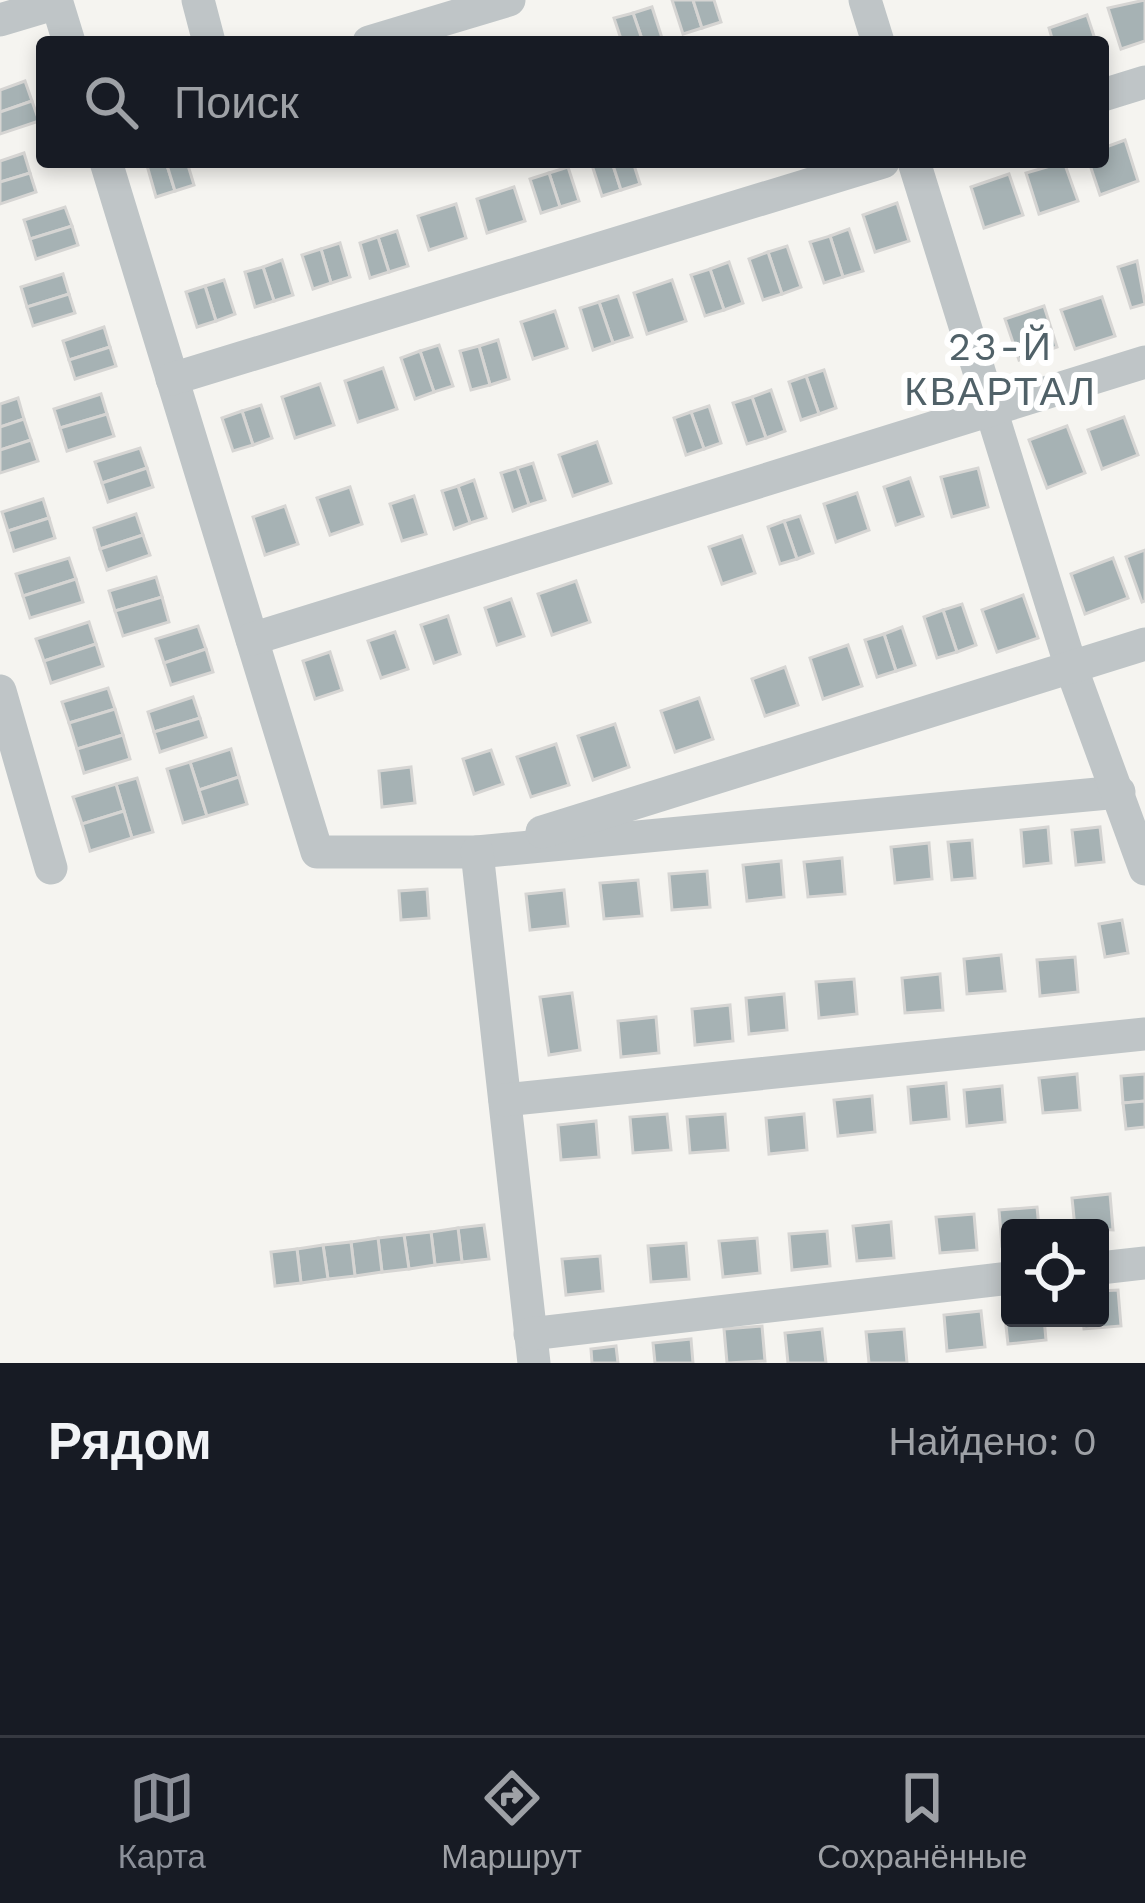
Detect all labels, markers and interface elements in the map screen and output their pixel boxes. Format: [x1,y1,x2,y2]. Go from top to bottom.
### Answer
search box [36,36,1109,168]
icon: search [78,69,144,135]
text: Поиск [174,76,299,129]
district label: 23-Й КВАРТАЛ [904,324,1098,414]
map controls [1001,1219,1109,1327]
button: locate [1001,1219,1109,1327]
text: Рядом [48,1412,212,1471]
text: Найдено: 0 [889,1419,1097,1464]
tab: Карта [118,1765,206,1876]
tab: Маршрут [441,1765,582,1876]
tab: Сохранённые [817,1765,1027,1876]

